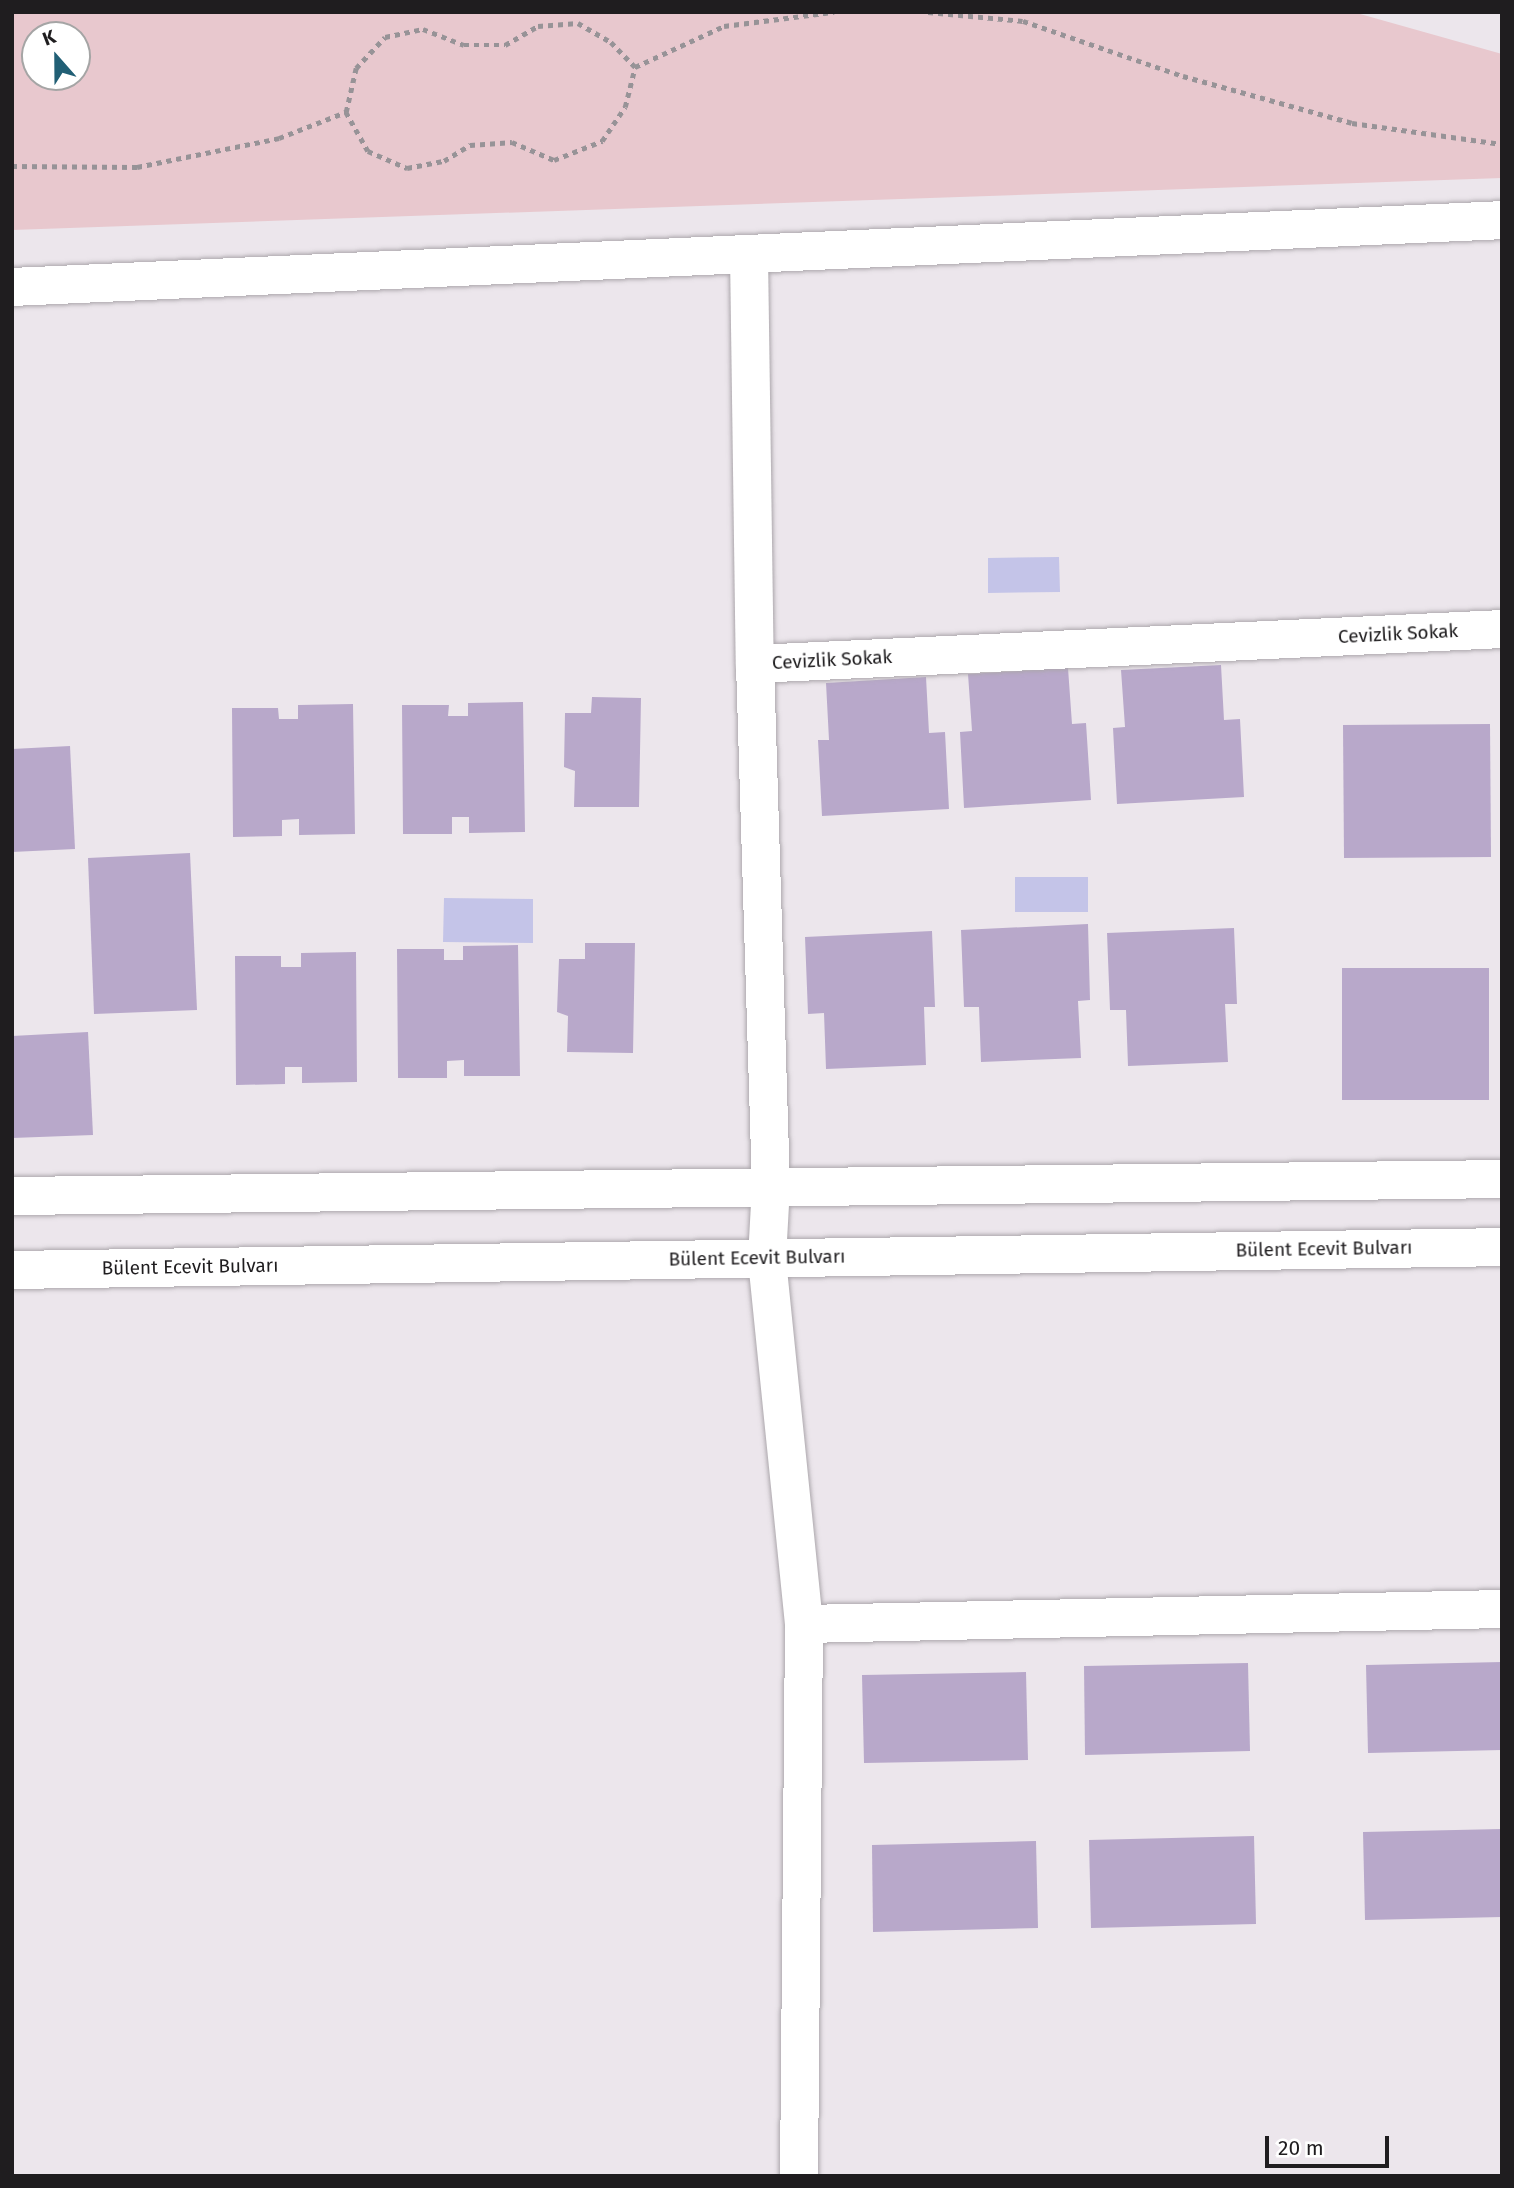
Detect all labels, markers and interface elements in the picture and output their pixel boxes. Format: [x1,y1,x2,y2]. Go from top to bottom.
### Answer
north arrow [21,21,91,91]
text: K [39,25,59,51]
street label: Cevizlik Sokak [1337,619,1459,649]
street label: Cevizlik Sokak [771,645,893,675]
street label: Bülent Ecevit Bulvarı [1235,1236,1413,1262]
street label: Bülent Ecevit Bulvarı [668,1245,846,1271]
street label: Bülent Ecevit Bulvarı [101,1254,279,1280]
scale bar [1269,2122,1393,2166]
text: 20 m [1278,2135,1324,2161]

